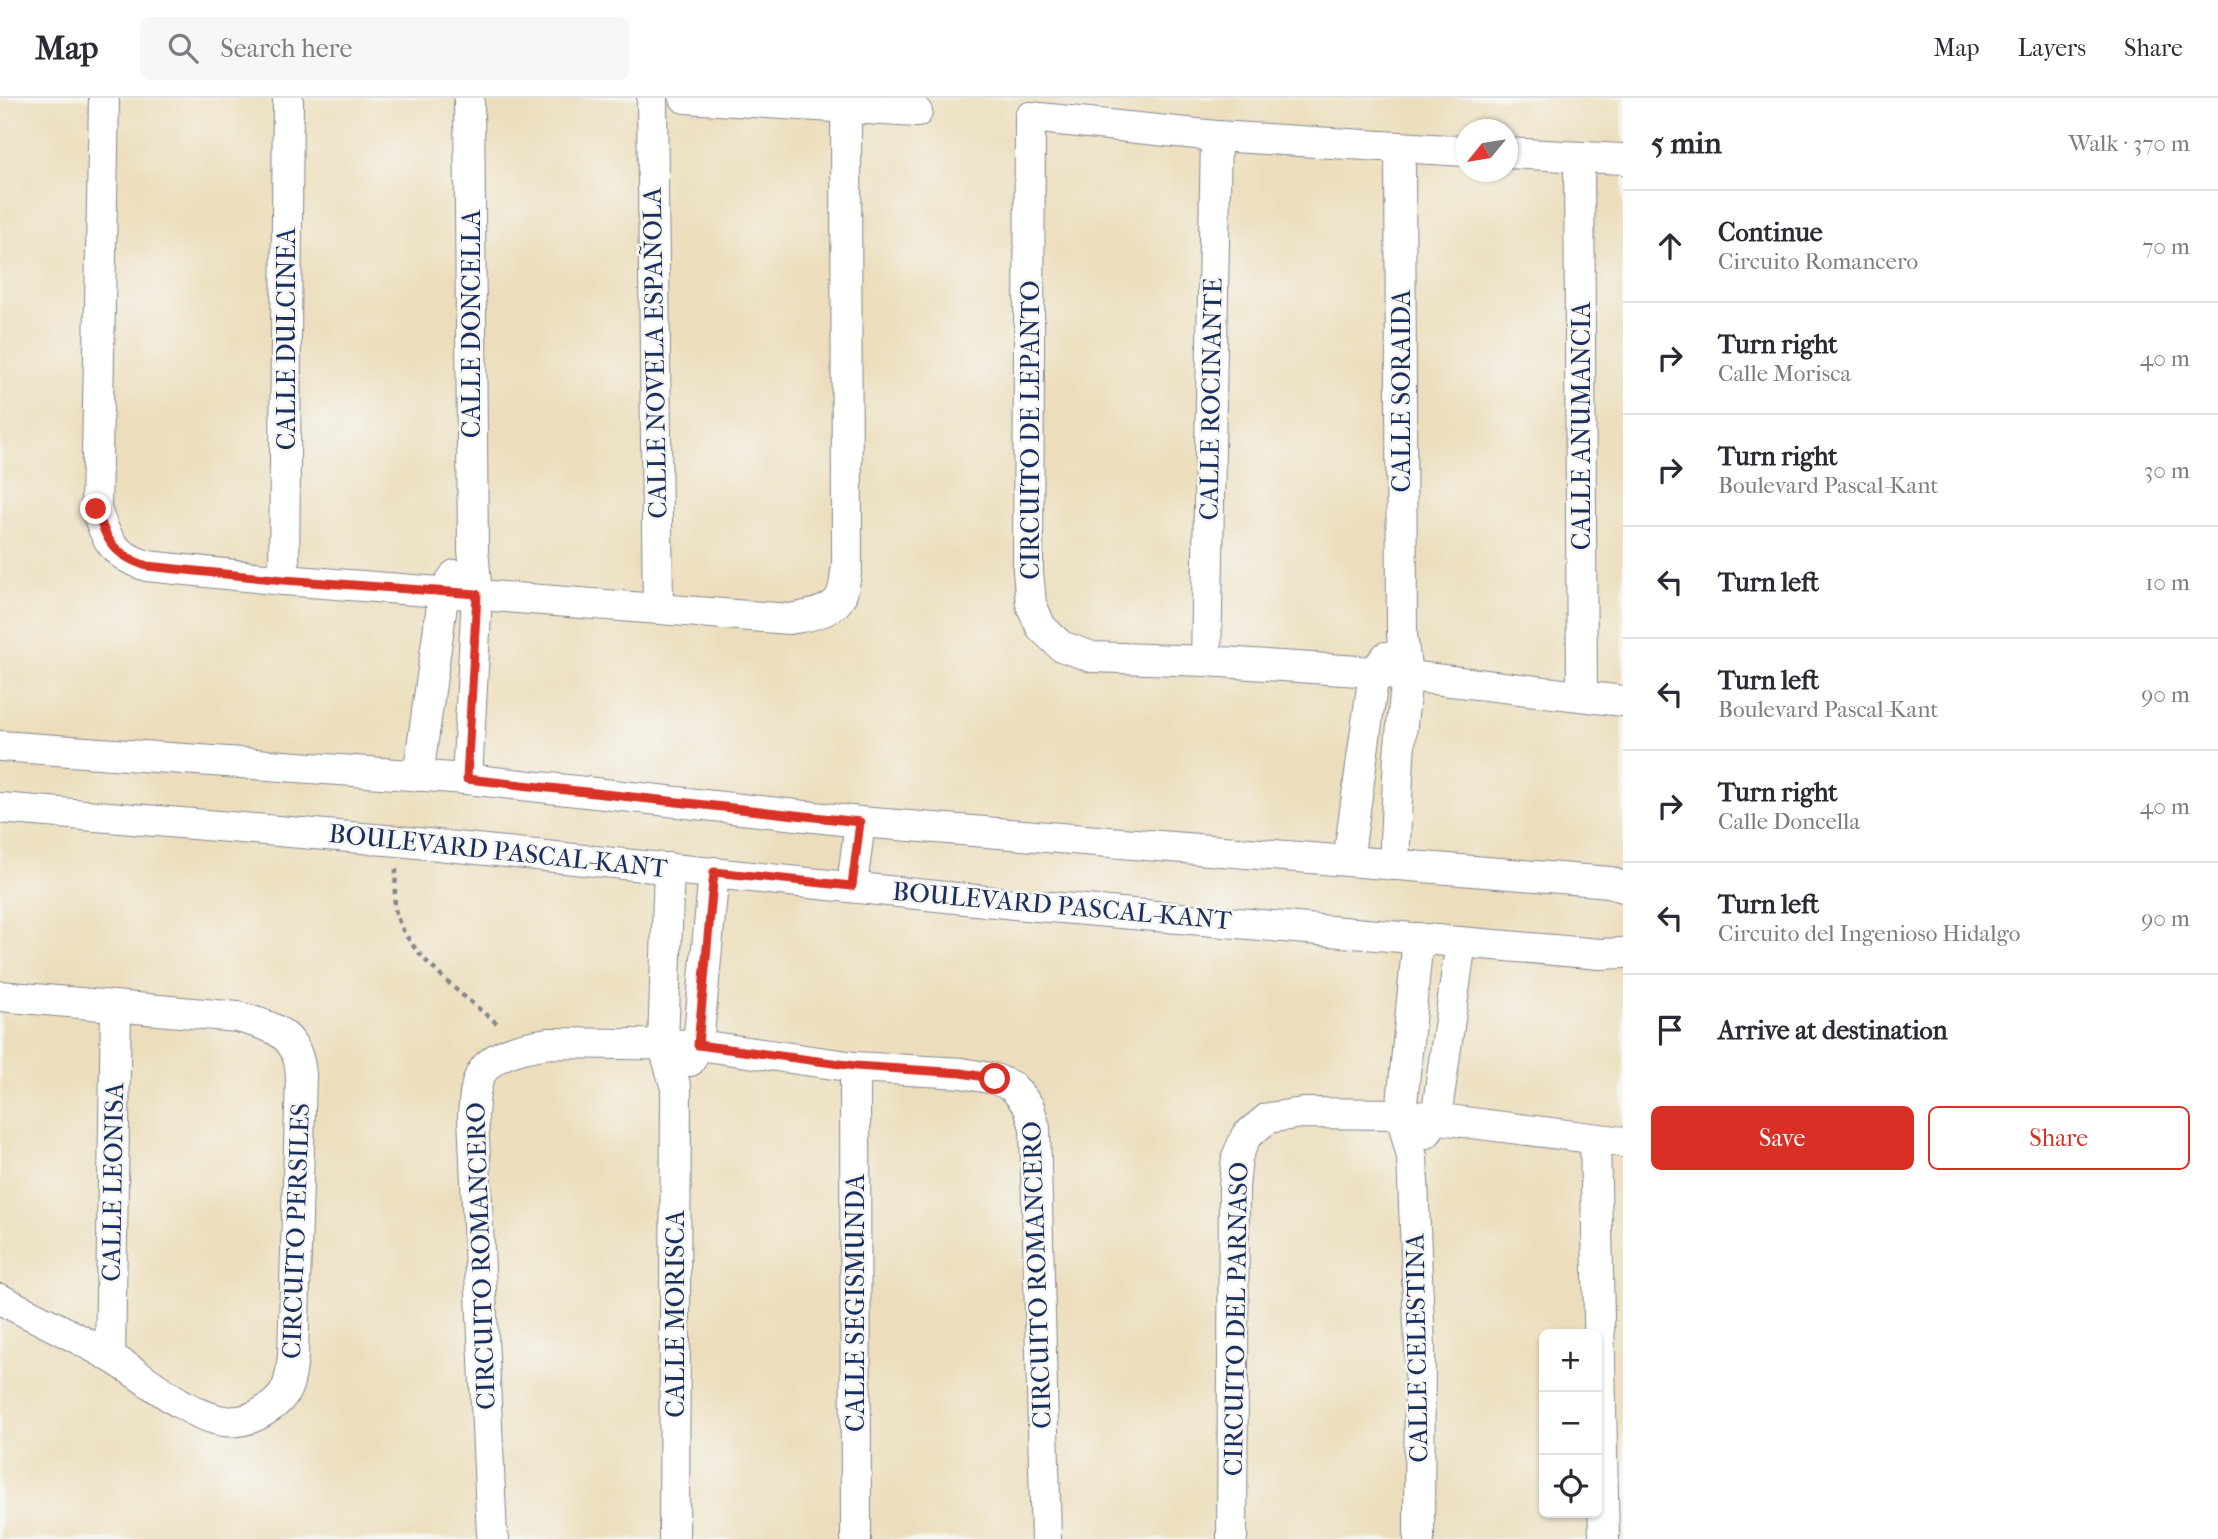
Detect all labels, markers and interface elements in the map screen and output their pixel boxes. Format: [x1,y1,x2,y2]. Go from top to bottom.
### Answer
search box [140,17,630,80]
text: Map [35,29,98,68]
icon: search [164,29,202,67]
text: Search here [220,33,352,64]
text: Map [1934,34,1980,62]
text: Layers [2018,34,2086,62]
text: Share [2124,34,2183,62]
north arrow [1455,119,1518,182]
text: 5 min [1651,126,1722,161]
text: Walk · 370 m [2068,130,2190,157]
street label: CALLE NOVELA ESPAÑOLA [636,186,673,519]
street label: CALLE DONCELLA [456,209,487,438]
text: Continue [1718,217,1823,248]
street label: CALLE DULCINEA [271,227,302,450]
icon: ahead [1651,227,1689,265]
text: 70 m [2142,233,2190,260]
text: Circuito Romancero [1718,248,1918,275]
street label: CALLE ROCINANTE [1193,277,1229,521]
street label: CIRCUITO DE LEPANTO [1015,280,1046,580]
street label: CALLE SORAIDA [1386,288,1417,492]
street label: CALLE ANUMANCIA [1566,301,1597,550]
text: Turn right [1718,329,1838,360]
icon: right [1651,339,1689,377]
text: 40 m [2140,345,2190,372]
text: Calle Morisca [1718,360,1851,387]
text: Turn right [1718,441,1838,472]
icon: right [1651,451,1689,489]
text: 30 m [2144,457,2190,484]
text: Boulevard Pascal-Kant [1718,472,1939,499]
route end [80,493,111,524]
icon: left [1651,563,1689,601]
text: Turn left [1718,567,1819,598]
text: 10 m [2145,569,2190,596]
text: Turn left [1718,665,1819,696]
icon: left [1651,675,1689,713]
text: 90 m [2141,681,2190,708]
text: Boulevard Pascal-Kant [1718,696,1939,723]
text: Turn right [1718,777,1838,808]
icon: right [1651,787,1689,825]
text: 40 m [2140,793,2190,820]
text: Calle Doncella [1718,808,1860,835]
street label: BOULEVARD PASCAL-KANT [327,818,669,884]
street label: BOULEVARD PASCAL-KANT [891,876,1233,936]
text: Turn left [1718,889,1819,920]
icon: left [1651,899,1689,937]
text: 90 m [2141,905,2190,932]
text: Circuito del Ingenioso Hidalgo [1718,920,2020,947]
icon: arrive [1651,1011,1689,1049]
text: Arrive at destination [1718,1015,1948,1046]
route start [979,1063,1010,1094]
street label: CALLE LEONISA [96,1081,130,1282]
street label: CIRCUITO PERSILES [276,1102,316,1360]
street label: CIRCUITO ROMANCERO [460,1102,502,1410]
button: Save [1651,1106,1914,1170]
button: Share [1928,1106,2190,1170]
street label: CIRCUITO ROMANCERO [1016,1121,1058,1429]
street label: CIRCUITO DEL PARNASO [1218,1161,1254,1477]
street label: CALLE SEGISMUNDA [840,1173,871,1432]
street label: CALLE MORISCA [660,1209,691,1418]
street label: CALLE CELESTINA [1399,1232,1434,1463]
map controls [1539,1329,1602,1518]
button: + [1539,1329,1602,1392]
button: − [1539,1392,1602,1455]
button: locate [1539,1455,1602,1518]

